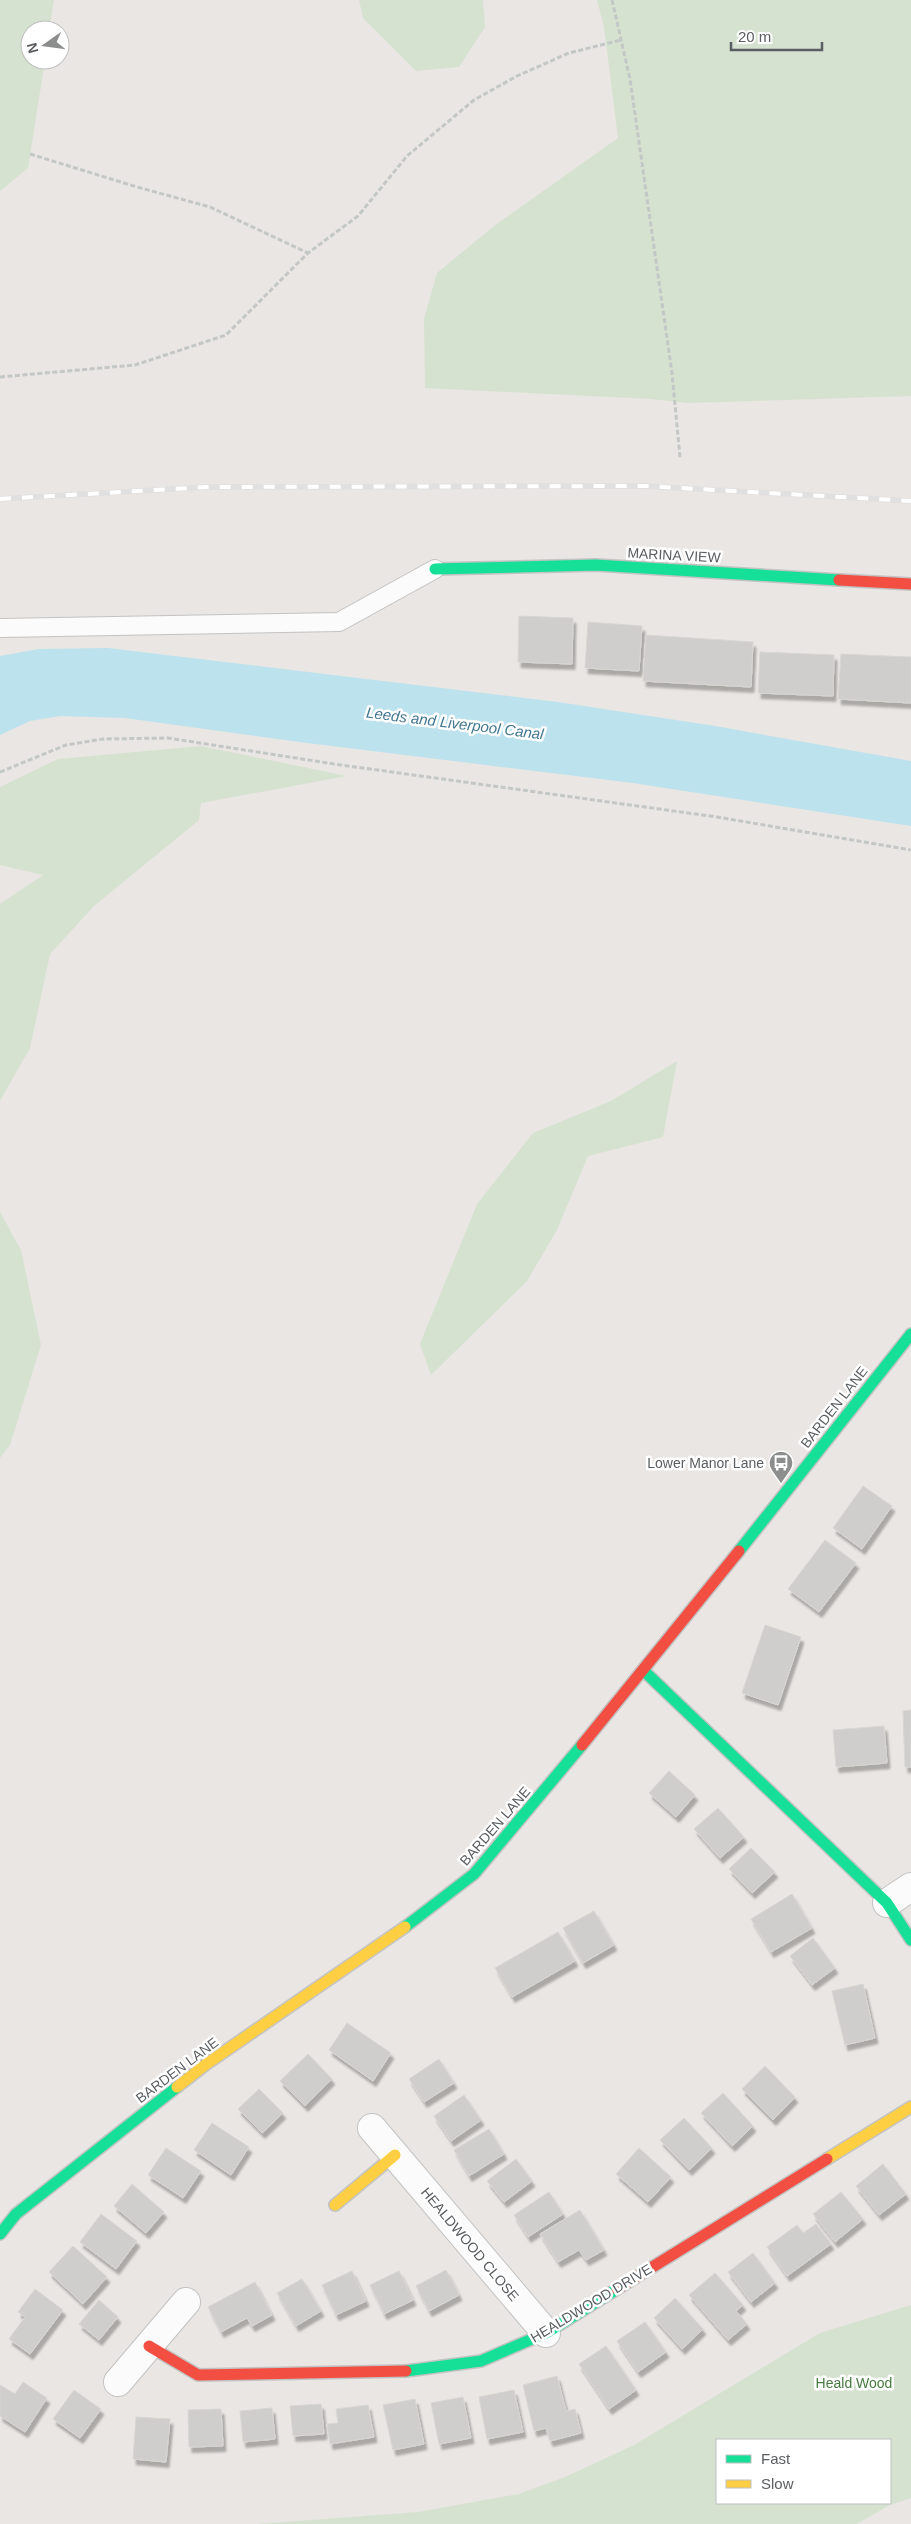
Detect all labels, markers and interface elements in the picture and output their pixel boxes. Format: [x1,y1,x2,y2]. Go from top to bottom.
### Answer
north arrow [20,20,70,70]
scale bar [731,20,822,52]
text: 20 m [738,28,771,45]
text: N [23,41,41,55]
street label: MARINA VIEW [627,545,722,565]
water label: Leeds and Liverpool Canal [365,704,545,742]
street label: BARDEN LANE [797,1363,871,1451]
bus stop icon: Lower Manor Lane [768,1450,794,1484]
place label: Lower Manor Lane [647,1455,764,1471]
street label: BARDEN LANE [457,1783,533,1869]
street label: BARDEN LANE [133,2034,221,2106]
street label: HEALDWOOD CLOSE [418,2184,522,2304]
street label: HEALDWOOD DRIVE [528,2260,654,2346]
park label: Heald Wood [816,2375,892,2391]
legend [716,2439,891,2504]
text: Fast [761,2450,791,2467]
text: Slow [761,2475,794,2492]

